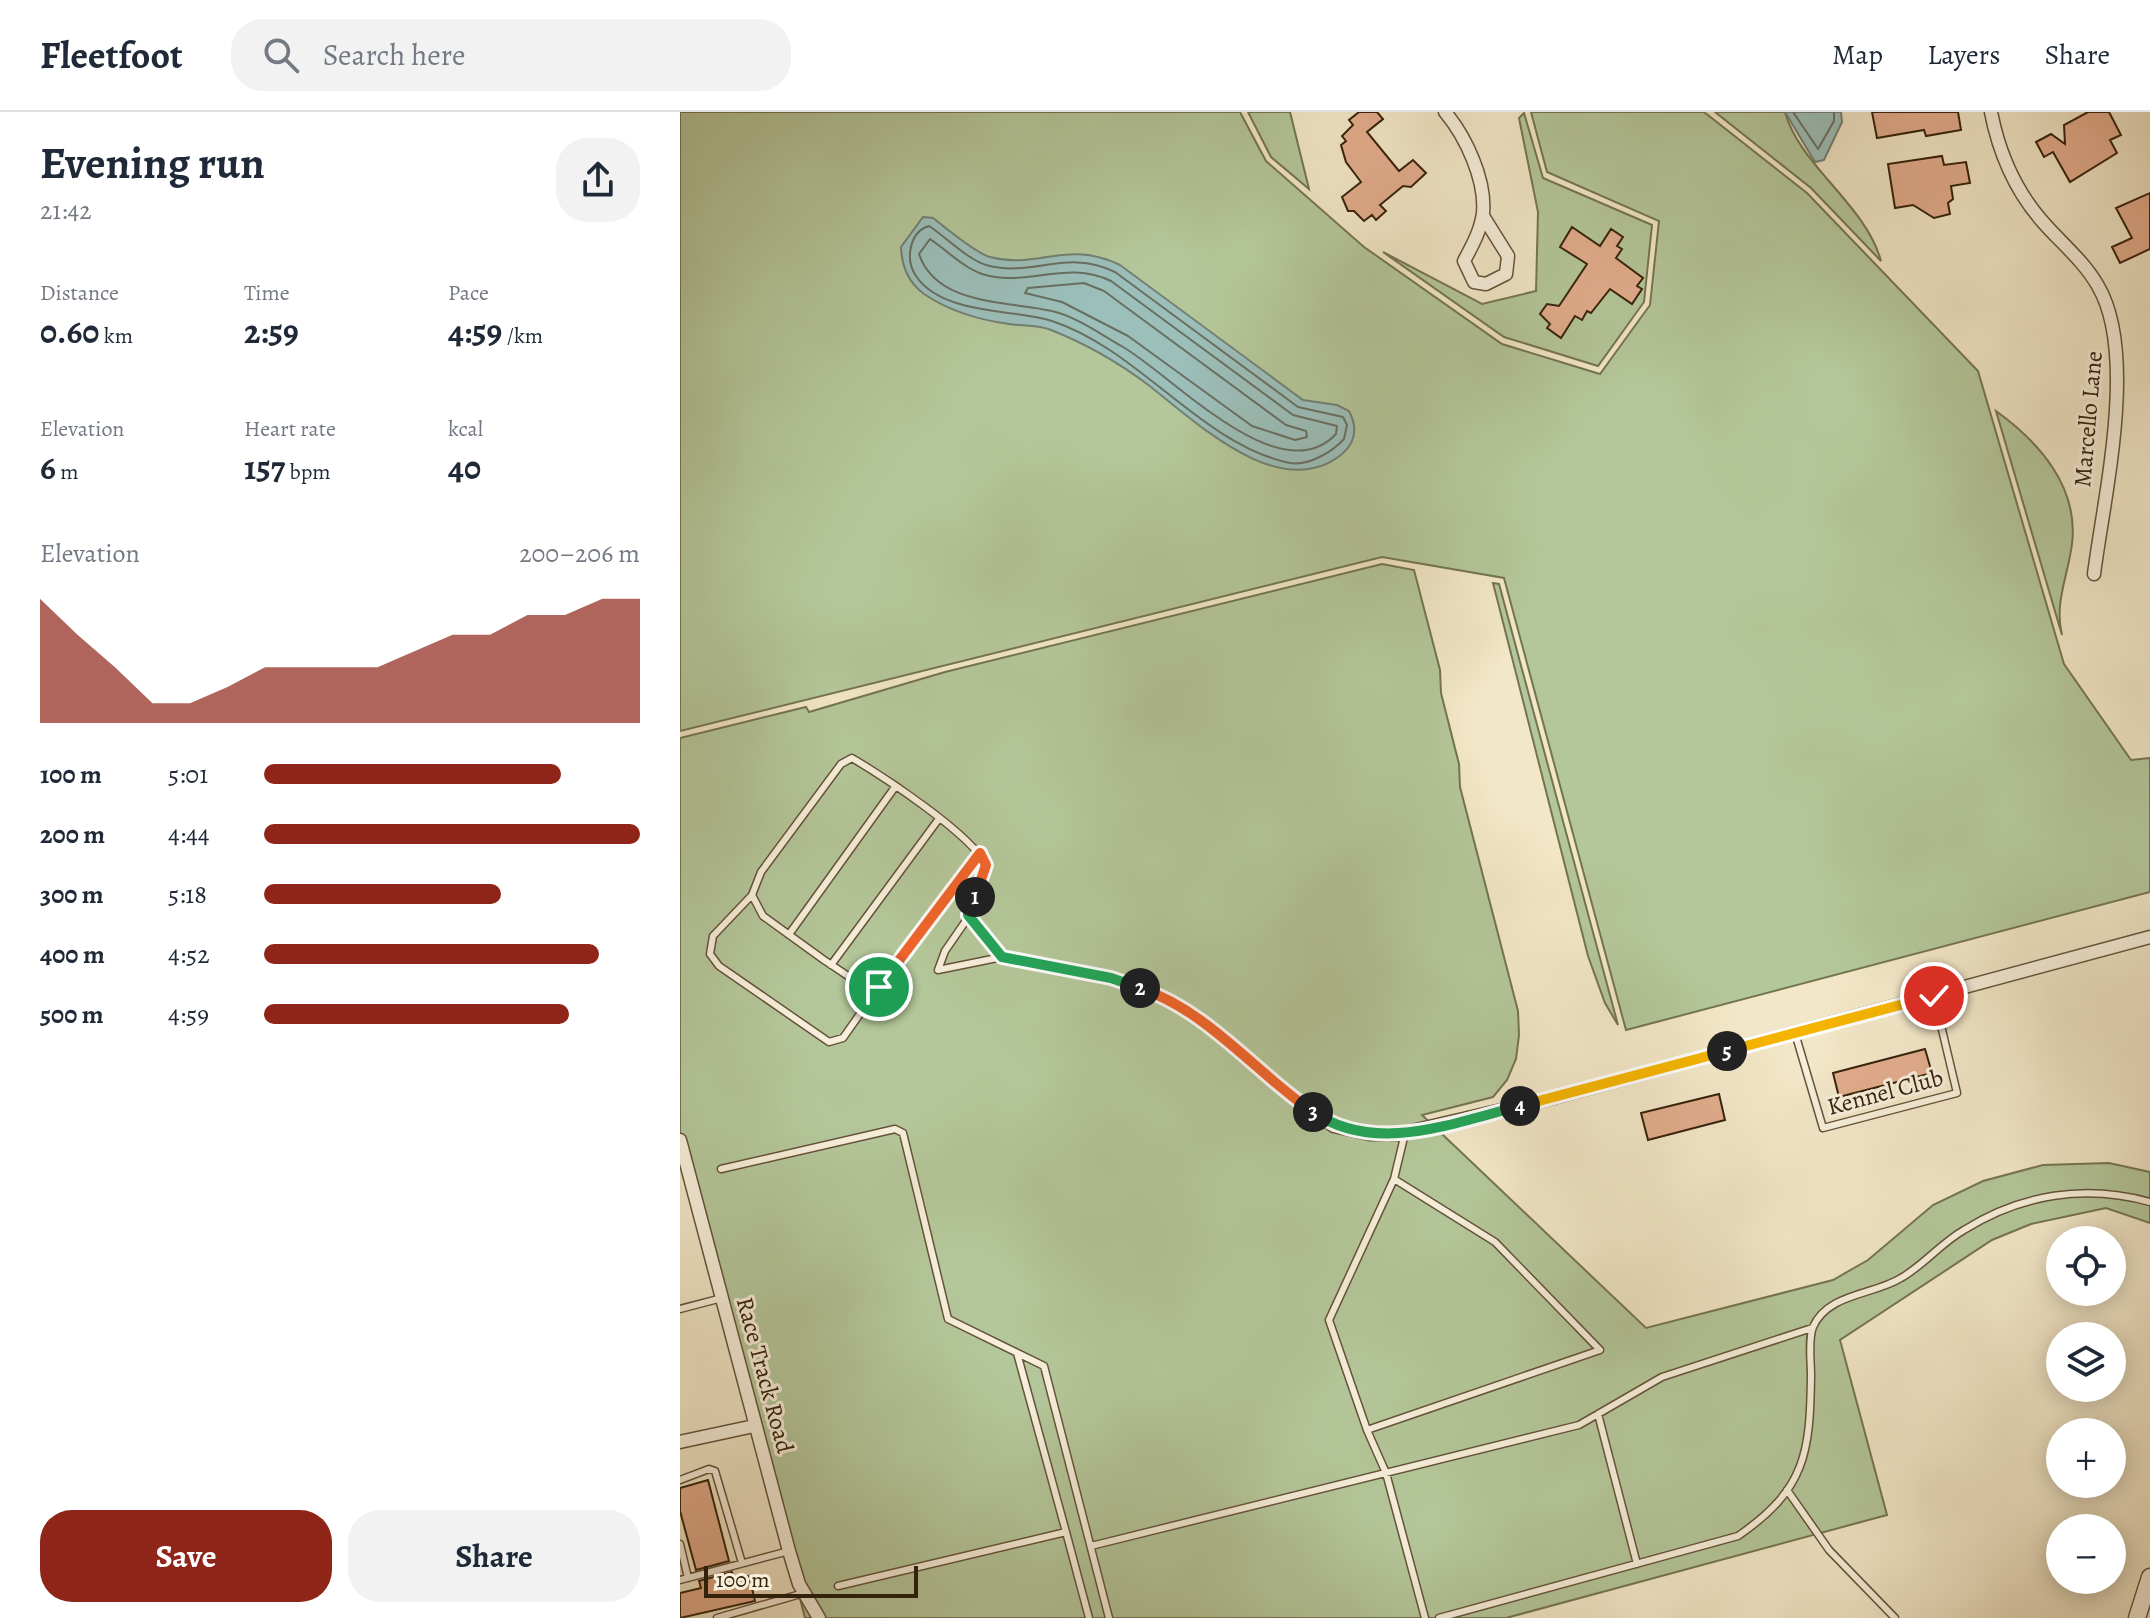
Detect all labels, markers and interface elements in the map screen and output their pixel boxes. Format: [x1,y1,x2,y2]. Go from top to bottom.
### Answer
search box [231,19,791,91]
text: Fleetfoot [40,29,183,81]
icon: search [259,33,303,77]
text: Search here [323,35,465,75]
text: Map [1832,36,1883,74]
text: Layers [1927,36,2000,74]
text: Share [2044,36,2110,74]
text: Evening run [40,133,265,193]
button: share [556,138,640,222]
text: 21:42 [40,193,92,228]
text: Distance [40,278,119,308]
text: Time [244,278,290,308]
text: Pace [448,278,489,308]
text: 0.60 [40,308,99,355]
text: 2:59 [244,308,299,355]
text: 4:59 [448,308,502,355]
text: km [99,321,133,351]
text: /km [502,321,543,351]
street label: Marcello Lane [2066,350,2110,488]
text: Elevation [40,414,124,444]
text: Heart rate [244,414,336,444]
text: kcal [448,414,483,444]
text: 6 [40,444,56,491]
text: 157 [244,444,285,491]
text: 40 [448,444,481,491]
text: m [56,457,79,487]
text: bpm [285,457,331,487]
text: Elevation [40,536,140,571]
text: 200–206 m [519,536,640,571]
text: 100 m [40,757,102,792]
text: 5:01 [168,757,208,792]
text: 200 m [40,817,105,852]
text: 4:44 [168,817,210,852]
text: 300 m [40,877,104,912]
text: 5:18 [168,877,207,912]
pin: 1 [955,877,995,917]
text: 1 [971,882,979,912]
text: 400 m [40,937,105,972]
text: 4:52 [168,937,210,972]
pin [845,953,913,1021]
pin [1900,962,1968,1030]
icon: arrive [857,965,901,1009]
pin: 2 [1120,968,1160,1008]
text: 2 [1135,973,1145,1003]
icon: check [1912,974,1956,1018]
text: 500 m [40,997,104,1032]
text: 4:59 [168,997,209,1032]
pin: 5 [1707,1031,1747,1071]
text: 5 [1722,1036,1732,1066]
street label: Kennel Club [1823,1061,1947,1123]
pin: 4 [1500,1086,1540,1126]
text: 4 [1515,1091,1525,1121]
pin: 3 [1293,1092,1333,1132]
text: 3 [1308,1097,1318,1127]
map controls [2046,1226,2126,1594]
button: locate [2046,1226,2126,1306]
street label: Race Track Road [729,1294,801,1457]
button: layers [2046,1322,2126,1402]
button: + [2046,1418,2126,1498]
button: Save [40,1510,332,1602]
button: Share [348,1510,640,1602]
button: − [2046,1514,2126,1594]
scale bar [704,1562,918,1598]
text: 100 m [716,1565,770,1595]

